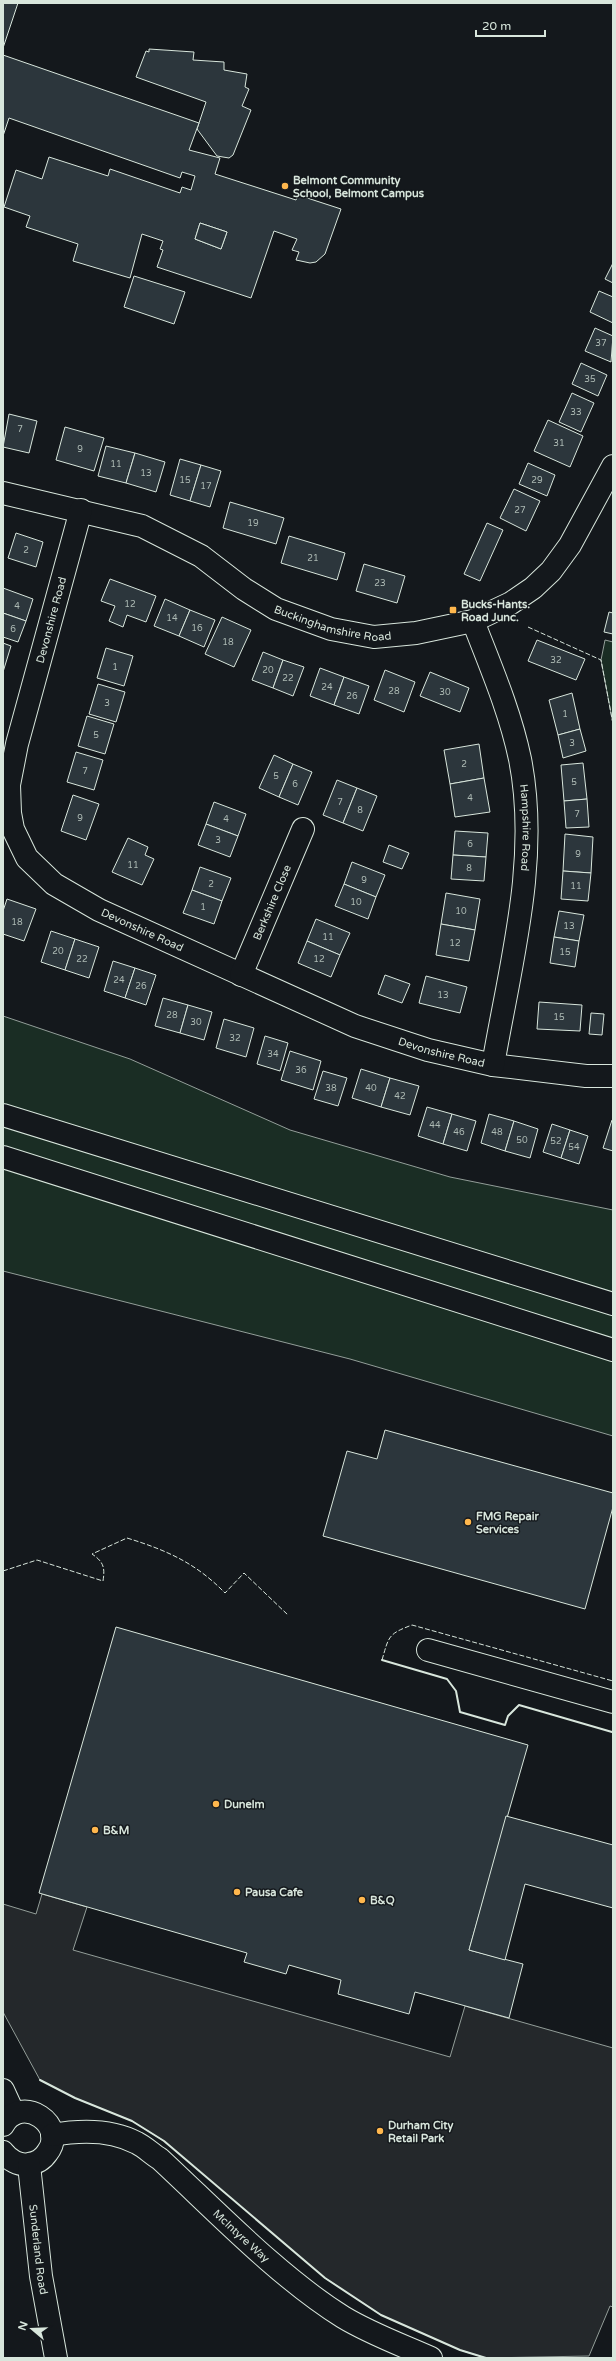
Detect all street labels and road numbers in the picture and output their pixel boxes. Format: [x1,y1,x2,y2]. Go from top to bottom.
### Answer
street label: Devonshire Road [34,575,69,665]
street label: Buckinghamshire Road [272,603,392,644]
street label: Hampshire Road [517,784,533,872]
street label: Berkshire Close [251,863,294,942]
street label: Devonshire Road [99,906,185,954]
street label: Devonshire Road [397,1035,486,1070]
street label: Sunderland Road [26,2204,50,2296]
street label: McIntyre Way [210,2207,272,2265]

